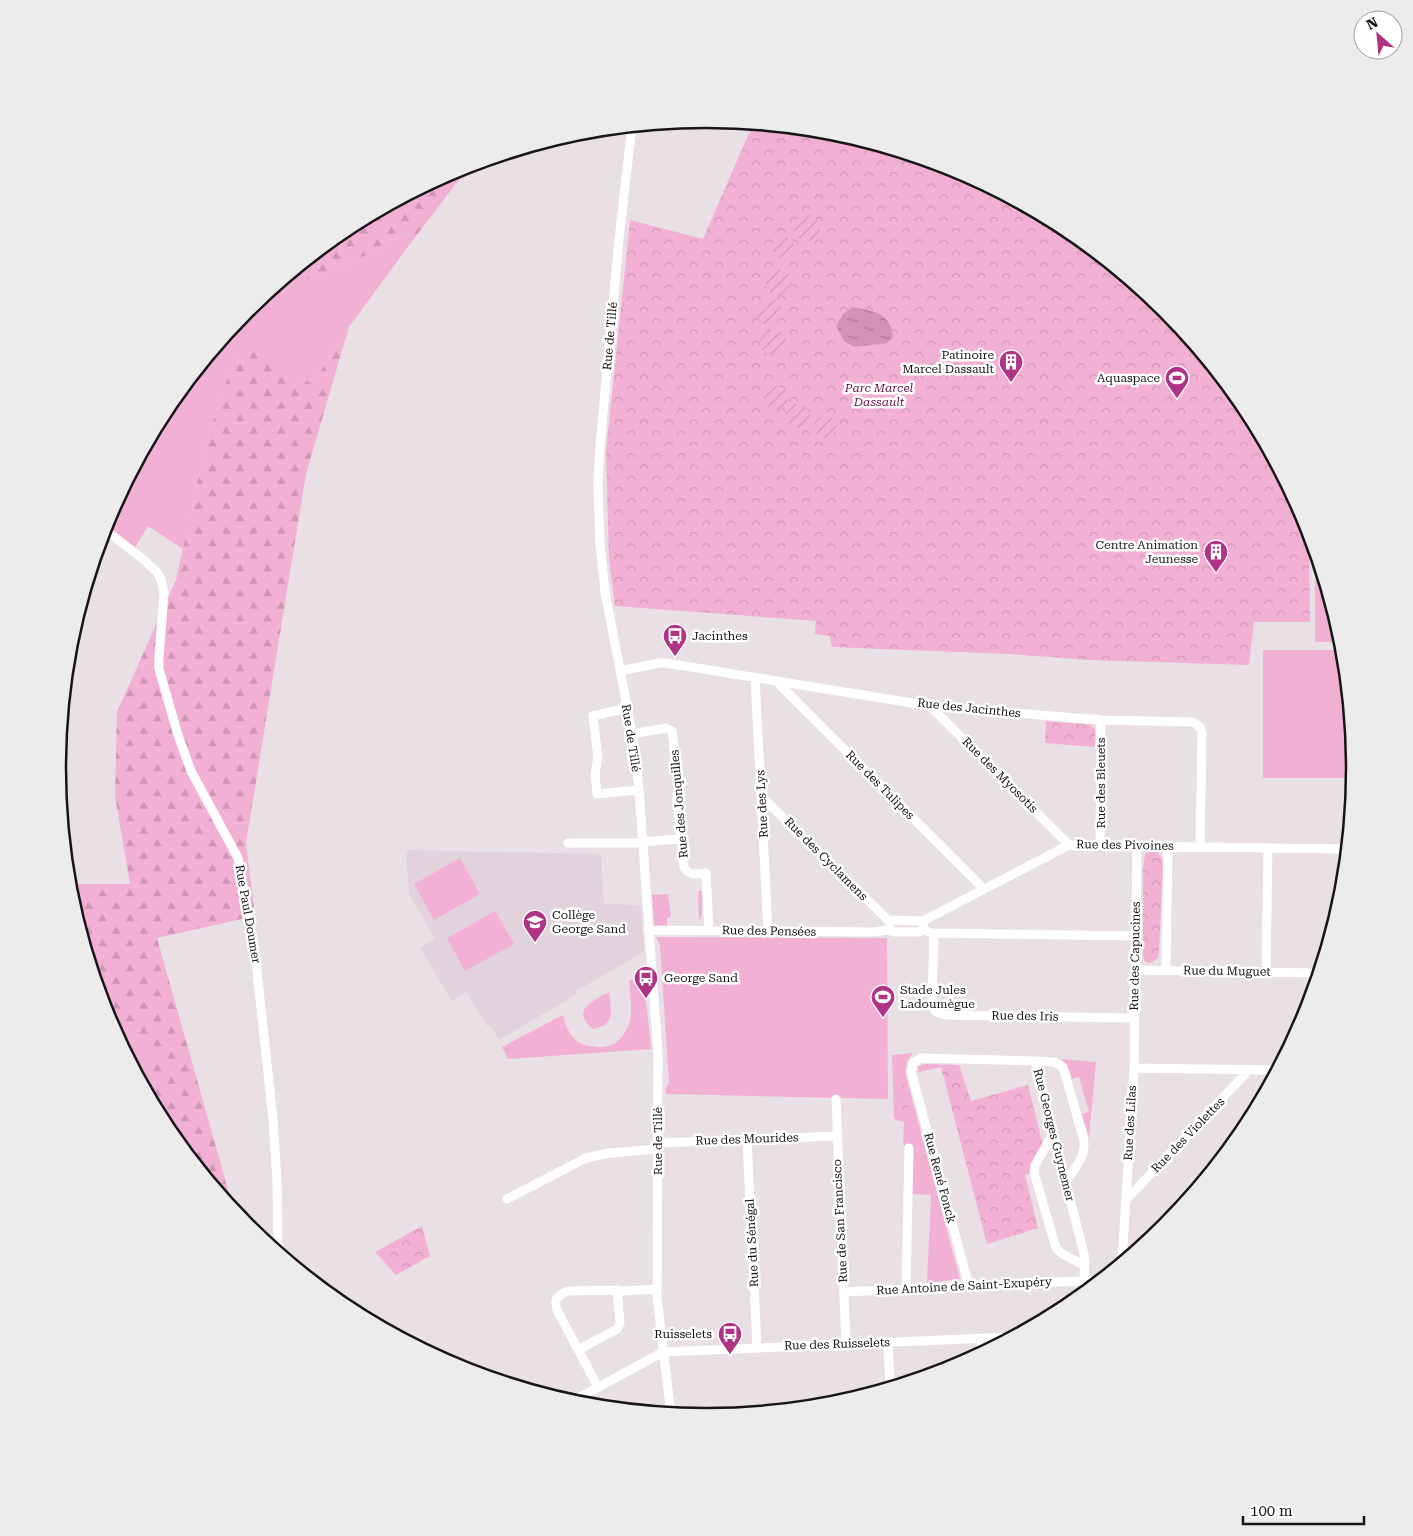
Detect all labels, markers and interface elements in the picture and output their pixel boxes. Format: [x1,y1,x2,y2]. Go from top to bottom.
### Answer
north arrow [1353,10,1403,60]
text: N [1364,14,1381,33]
street label: Rue de Tillé [600,301,620,371]
place label: Patinoire Marcel Dassault [902,348,995,376]
building icon: Patinoire Marcel Dassault [998,349,1024,383]
sports icon: Aquaspace [1164,365,1190,399]
place label: Aquaspace [1097,371,1160,385]
park label: Parc Marcel Dassault [844,381,914,409]
place label: Centre Animation Jeunesse [1095,538,1198,566]
building icon: Centre Animation Jeunesse [1203,539,1229,573]
bus stop icon: Jacinthes [662,623,688,657]
place label: Jacinthes [692,629,748,643]
street label: Rue des Jacinthes [917,696,1022,720]
street label: Rue de Tillé [619,703,643,773]
street label: Rue des Myosotis [959,734,1041,816]
street label: Rue des Bleuets [1094,737,1108,828]
street label: Rue des Tulipes [843,748,917,822]
street label: Rue des Jonquilles [667,749,691,859]
street label: Rue des Lys [753,769,771,838]
street label: Rue des Cyclamens [782,815,871,904]
street label: Rue des Pivoines [1076,837,1174,853]
street label: Rue Paul Doumer [232,864,264,964]
street label: Rue des Capucines [1127,901,1143,1011]
place label: Collège George Sand [552,908,626,936]
school or university icon: Collège George Sand [522,909,548,943]
street label: Rue des Pensées [722,923,817,939]
street label: Rue du Muguet [1183,963,1271,979]
bus stop icon: George Sand [633,965,659,999]
place label: George Sand [664,971,738,985]
place label: Stade Jules Ladoumègue [900,983,975,1011]
sports icon: Stade Jules Ladoumègue [870,984,896,1018]
street label: Rue des Iris [991,1008,1059,1024]
street label: Rue Georges Guynemer [1031,1067,1077,1203]
street label: Rue des Lilas [1121,1085,1139,1161]
street label: Rue des Violettes [1148,1094,1228,1176]
street label: Rue de Tillé [651,1106,665,1175]
street label: Rue des Mourides [695,1130,799,1148]
street label: Rue René Fonck [921,1131,959,1225]
street label: Rue de San Francisco [830,1159,850,1283]
street label: Rue du Sénégal [743,1198,761,1288]
street label: Rue Antoine de Saint-Exupéry [876,1274,1053,1298]
bus stop icon: Ruisselets [717,1321,743,1355]
place label: Ruisselets [654,1327,712,1341]
street label: Rue des Ruisselets [784,1335,890,1353]
scale bar [1243,1494,1364,1526]
text: 100 m [1250,1502,1293,1520]

